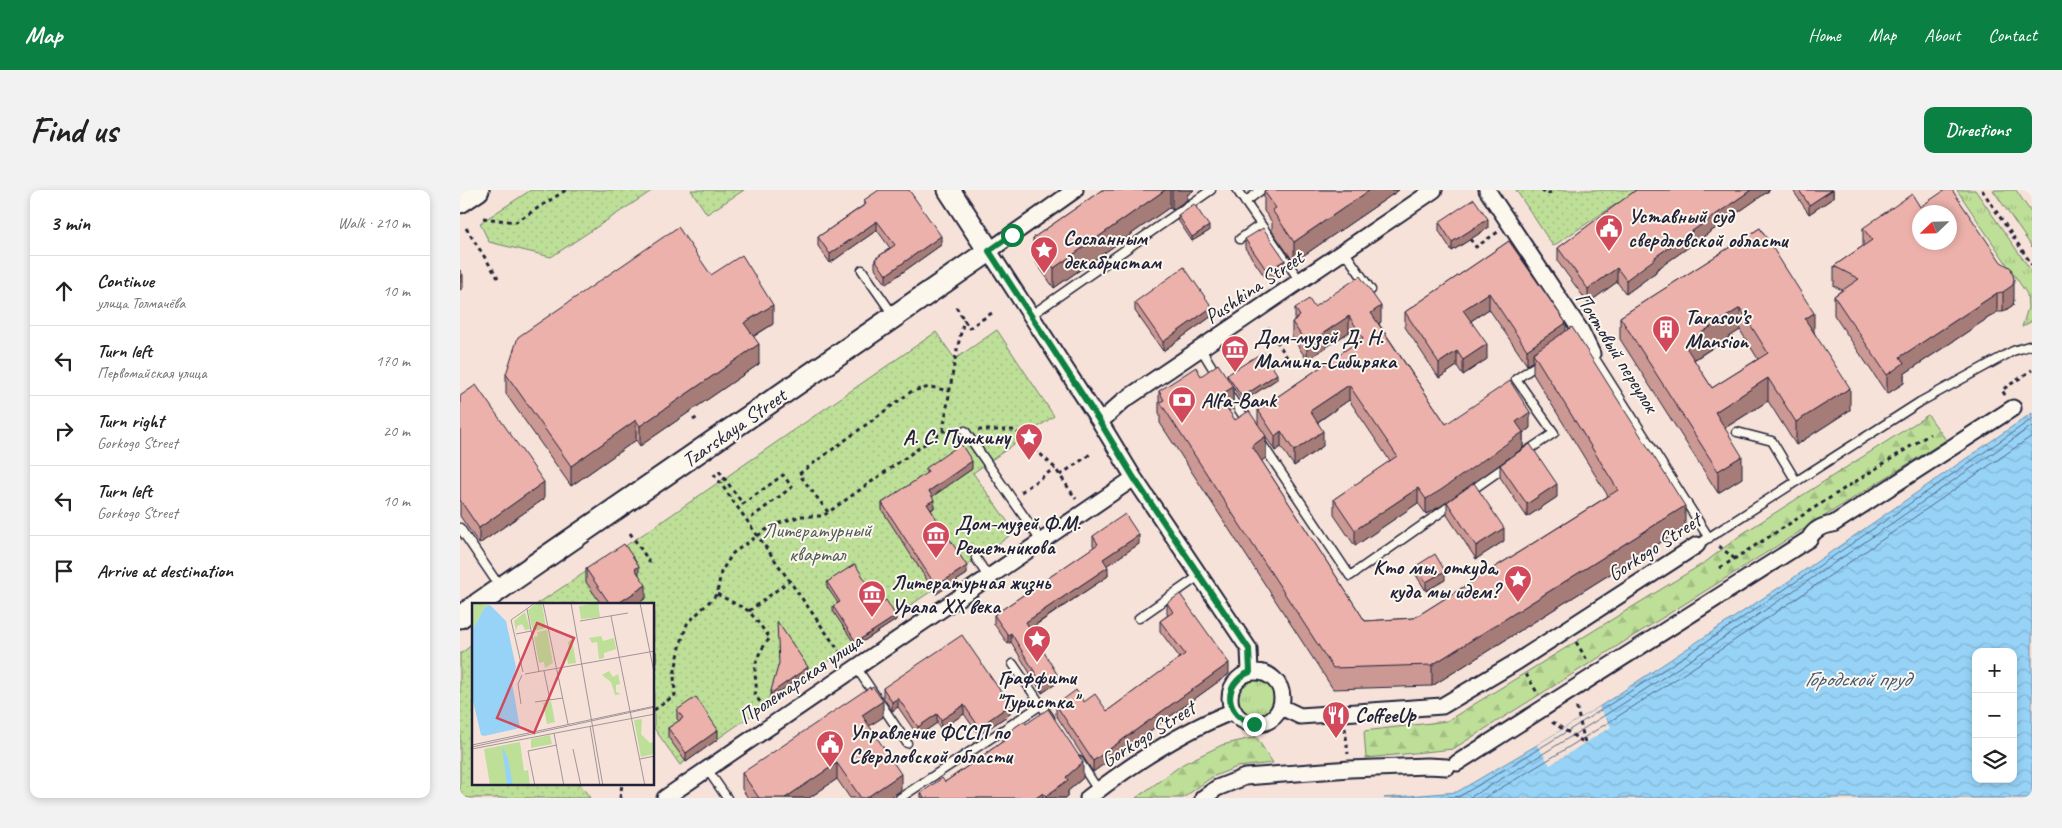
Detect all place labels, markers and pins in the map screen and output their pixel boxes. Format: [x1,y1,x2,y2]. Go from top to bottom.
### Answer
place label: Уставный суд свердловской области [1628,203,1789,253]
public building icon: Уставный суд свердловской области [1594,213,1624,252]
place label: Сосланным декабристам [1063,225,1162,275]
place icon: Сосланным декабристам [1029,235,1059,274]
place label: Tarasov’s Mansion [1685,304,1753,354]
building icon: Tarasov’s Mansion [1651,314,1681,353]
place label: Дом-музей Д. Н. Мамина-Сибиряка [1254,324,1398,374]
museum icon: Дом-музей Д. Н. Мамина-Сибиряка [1220,334,1250,373]
bank icon: Alfa-Bank [1167,385,1197,424]
place label: Alfa-Bank [1201,387,1278,413]
place icon: А. С. Пушкину [1014,422,1044,461]
place label: А. С. Пушкину [903,424,1013,450]
place label: Дом-музей Ф.М. Решетникова [955,510,1081,560]
museum icon: Дом-музей Ф.М. Решетникова [921,520,951,559]
place label: Кто мы, откуда, куда мы идем? [1373,554,1503,604]
place icon: Кто мы, откуда, куда мы идем? [1503,564,1533,603]
place label: Литературная жизнь Урала XX века [891,569,1052,619]
museum icon: Литературная жизнь Урала XX века [857,579,887,618]
place icon: Граффити "Туристка" [1022,624,1052,663]
place label: Граффити "Туристка" [996,664,1083,714]
restaurant icon: CoffeeUp [1321,700,1351,739]
place label: CoffeeUp [1355,702,1417,728]
place label: Управление ФССП по Свердловской области [849,719,1014,769]
public building icon: Управление ФССП по Свердловской области [815,729,845,768]

